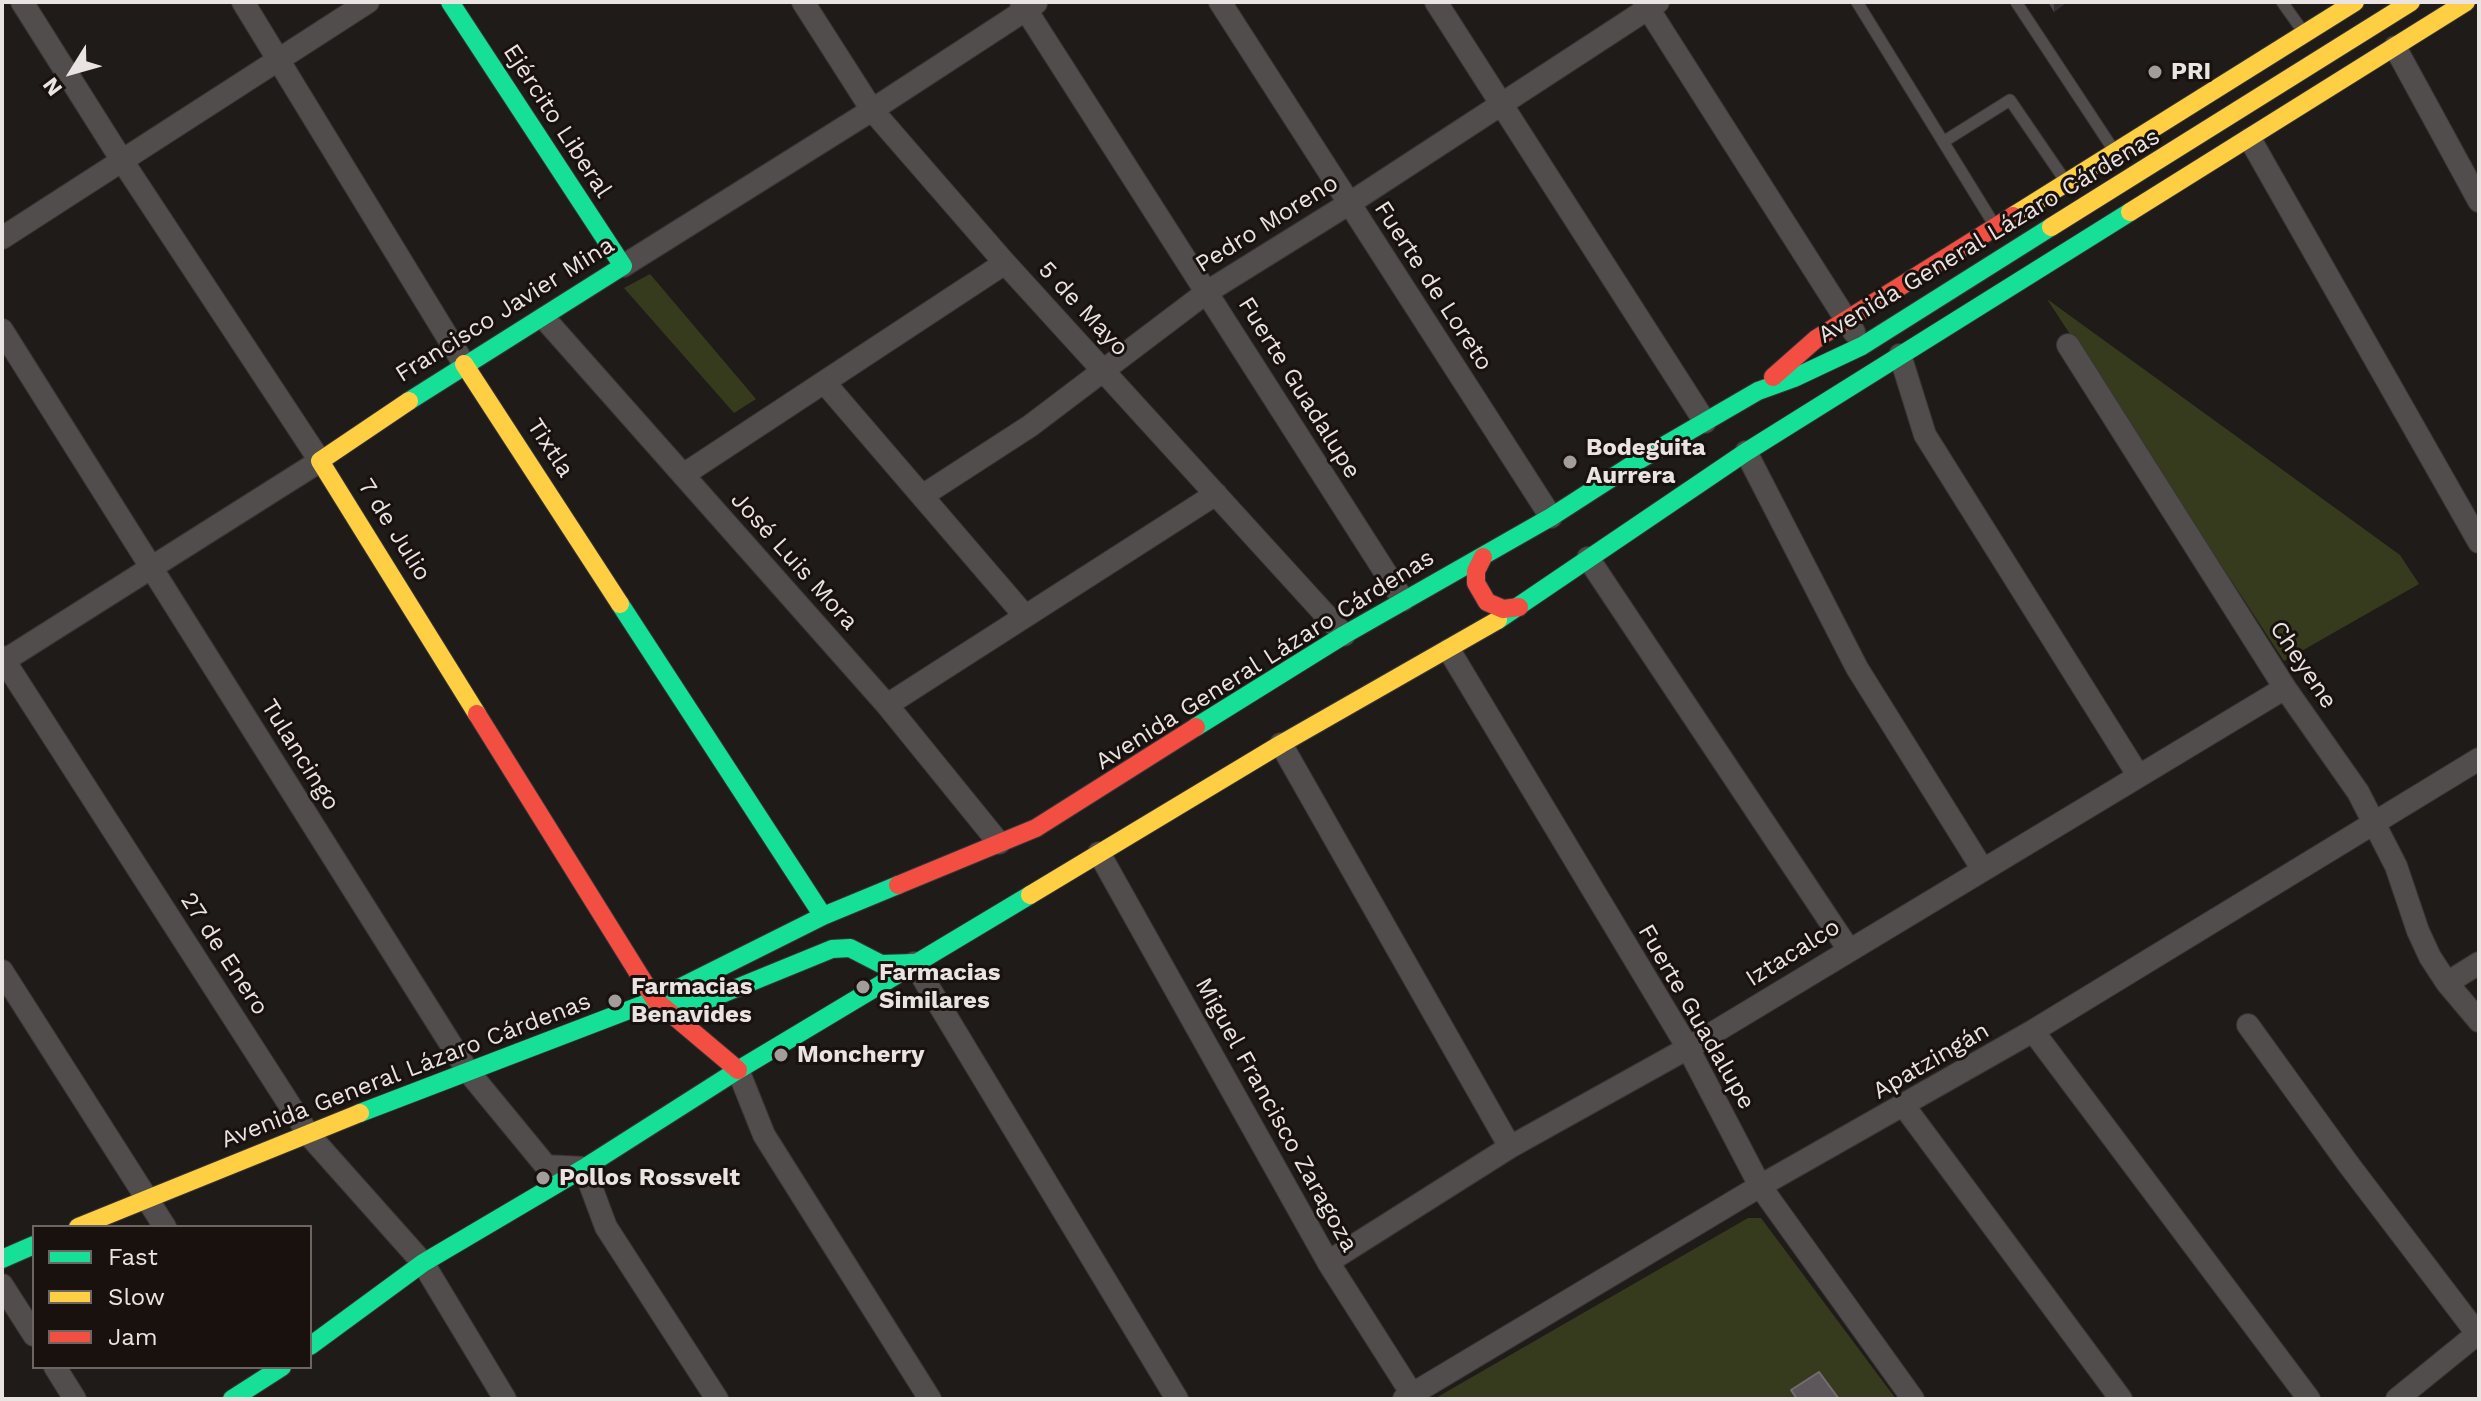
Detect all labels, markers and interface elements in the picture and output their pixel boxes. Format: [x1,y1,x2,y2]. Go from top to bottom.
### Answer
north arrow [32,32,112,112]
street label: Ejército Liberal [497,39,617,203]
place label: PRI [2171,58,2211,86]
marker: PRI [2146,63,2164,81]
text: N [38,73,67,101]
street label: Avenida General Lázaro Cárdenas [1813,122,2165,350]
street label: Pedro Moreno [1190,169,1344,279]
street label: Fuerte de Loreto [1367,196,1499,376]
street label: Francisco Javier Mina [390,231,620,389]
street label: 5 de Mayo [1032,256,1134,362]
street label: Fuerte Guadalupe [1231,292,1367,484]
street label: Tixtla [520,413,580,483]
place label: Bodeguita Aurrera [1586,434,1706,490]
marker: Bodeguita Aurrera [1561,453,1579,471]
street label: 7 de Julio [351,474,437,586]
street label: José Luis Mora [724,486,864,636]
street label: Avenida General Lázaro Cárdenas [1090,543,1440,777]
street label: Cheyene [2263,616,2343,714]
street label: Tulancingo [255,694,345,816]
street label: 27 de Enero [174,887,274,1021]
street label: Iztacalco [1741,913,1845,993]
street label: Fuerte Guadalupe [1631,919,1761,1115]
place label: Farmacias Similares [879,959,1000,1015]
place label: Farmacias Benavides [631,973,752,1029]
street label: Miguel Francisco Zaragoza [1189,973,1363,1257]
marker: Farmacias Similares [854,978,872,996]
street label: Avenida General Lázaro Cárdenas [217,987,595,1155]
marker: Farmacias Benavides [606,992,624,1010]
street label: Apatzingán [1868,1016,1994,1106]
place label: Moncherry [797,1041,925,1069]
marker: Moncherry [772,1046,790,1064]
place label: Pollos Rossvelt [559,1164,740,1192]
marker: Pollos Rossvelt [534,1169,552,1187]
legend [32,1225,312,1369]
text: Fast [108,1243,158,1271]
text: Slow [108,1283,165,1311]
text: Jam [108,1323,158,1351]

